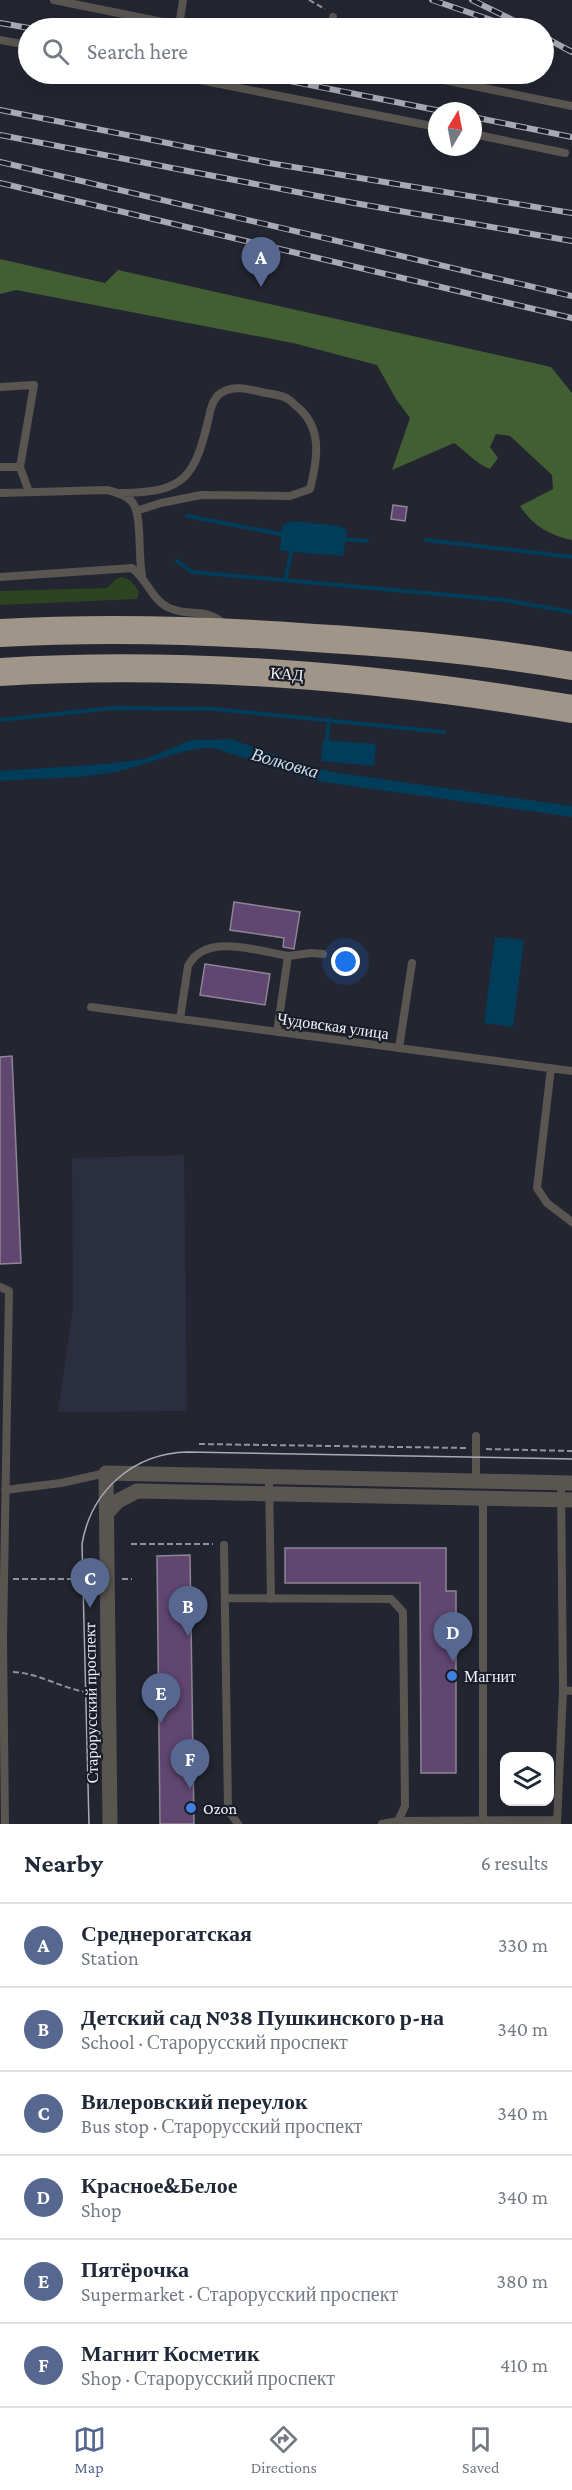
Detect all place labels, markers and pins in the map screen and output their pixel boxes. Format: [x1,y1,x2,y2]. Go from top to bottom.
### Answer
pin: A [242,238,280,287]
pin: C [70,1558,110,1608]
pin: B [168,1586,207,1636]
pin: D [434,1612,472,1662]
place label: Магнит [464,1668,516,1685]
marker: Магнит [445,1669,459,1683]
pin: E [142,1674,180,1723]
pin: F [170,1740,210,1789]
place label: Ozon [203,1800,237,1817]
marker: Ozon [184,1801,198,1815]

